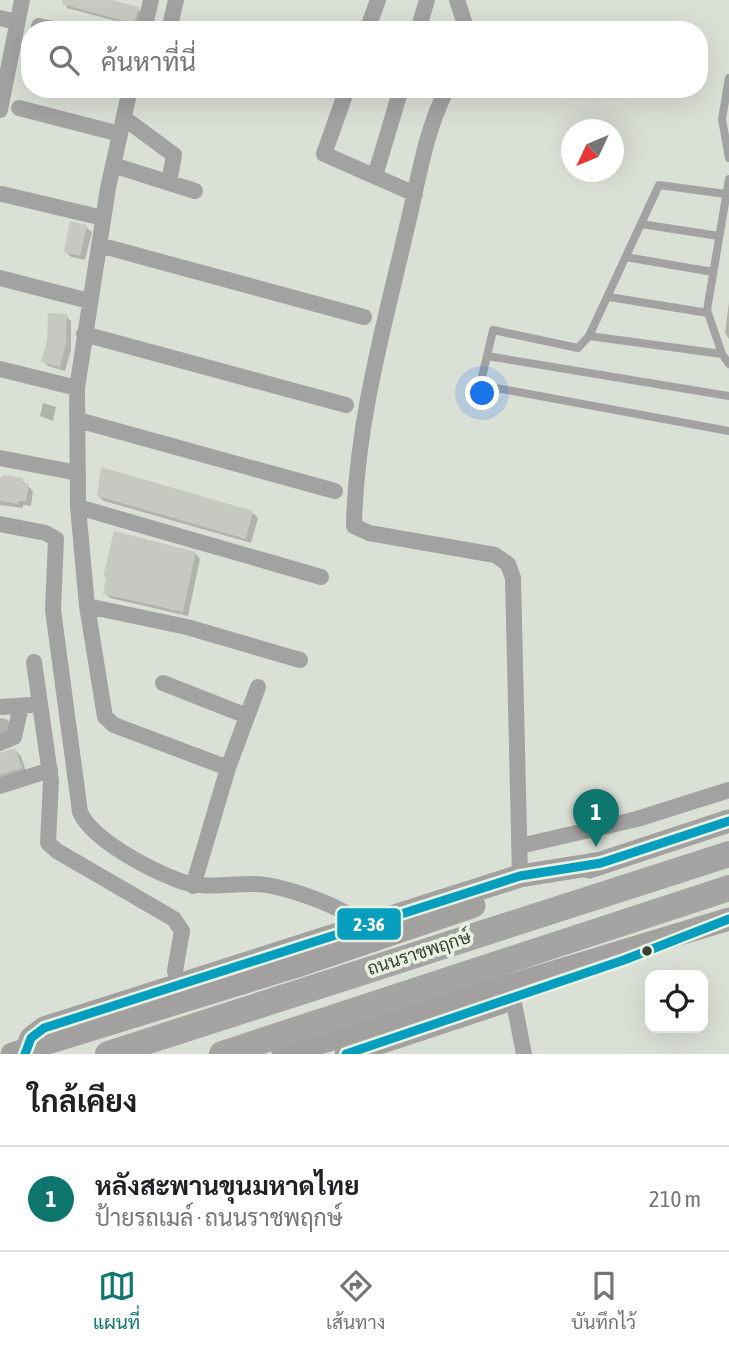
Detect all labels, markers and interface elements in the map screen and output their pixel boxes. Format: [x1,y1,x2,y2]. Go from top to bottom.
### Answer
search box [21,21,708,98]
icon: search [45,41,83,79]
text: ค้นหาที่นี่ [101,47,196,77]
north arrow [561,119,624,182]
your location [465,376,499,410]
pin: 1 [573,789,619,847]
line badge: 2-36 [336,907,402,941]
text: 2-36 [353,913,385,935]
street label: ถนนราชพฤกษ์ [364,924,474,980]
unlabelled marker [640,944,654,958]
map controls [645,970,708,1033]
button: locate [645,970,708,1033]
text: ใกล้เคียง [28,1084,137,1118]
text: หลังสะพานขุนมหาดไทย [95,1171,359,1201]
text: 1 [46,1186,56,1212]
text: 210 m [649,1186,701,1212]
text: ป้ายรถเมล์ · ถนนราชพฤกษ์ [95,1205,342,1231]
tab: แผนที่ [93,1267,140,1333]
tab: เส้นทาง [326,1267,385,1333]
tab: บันทึกไว้ [571,1267,636,1333]

